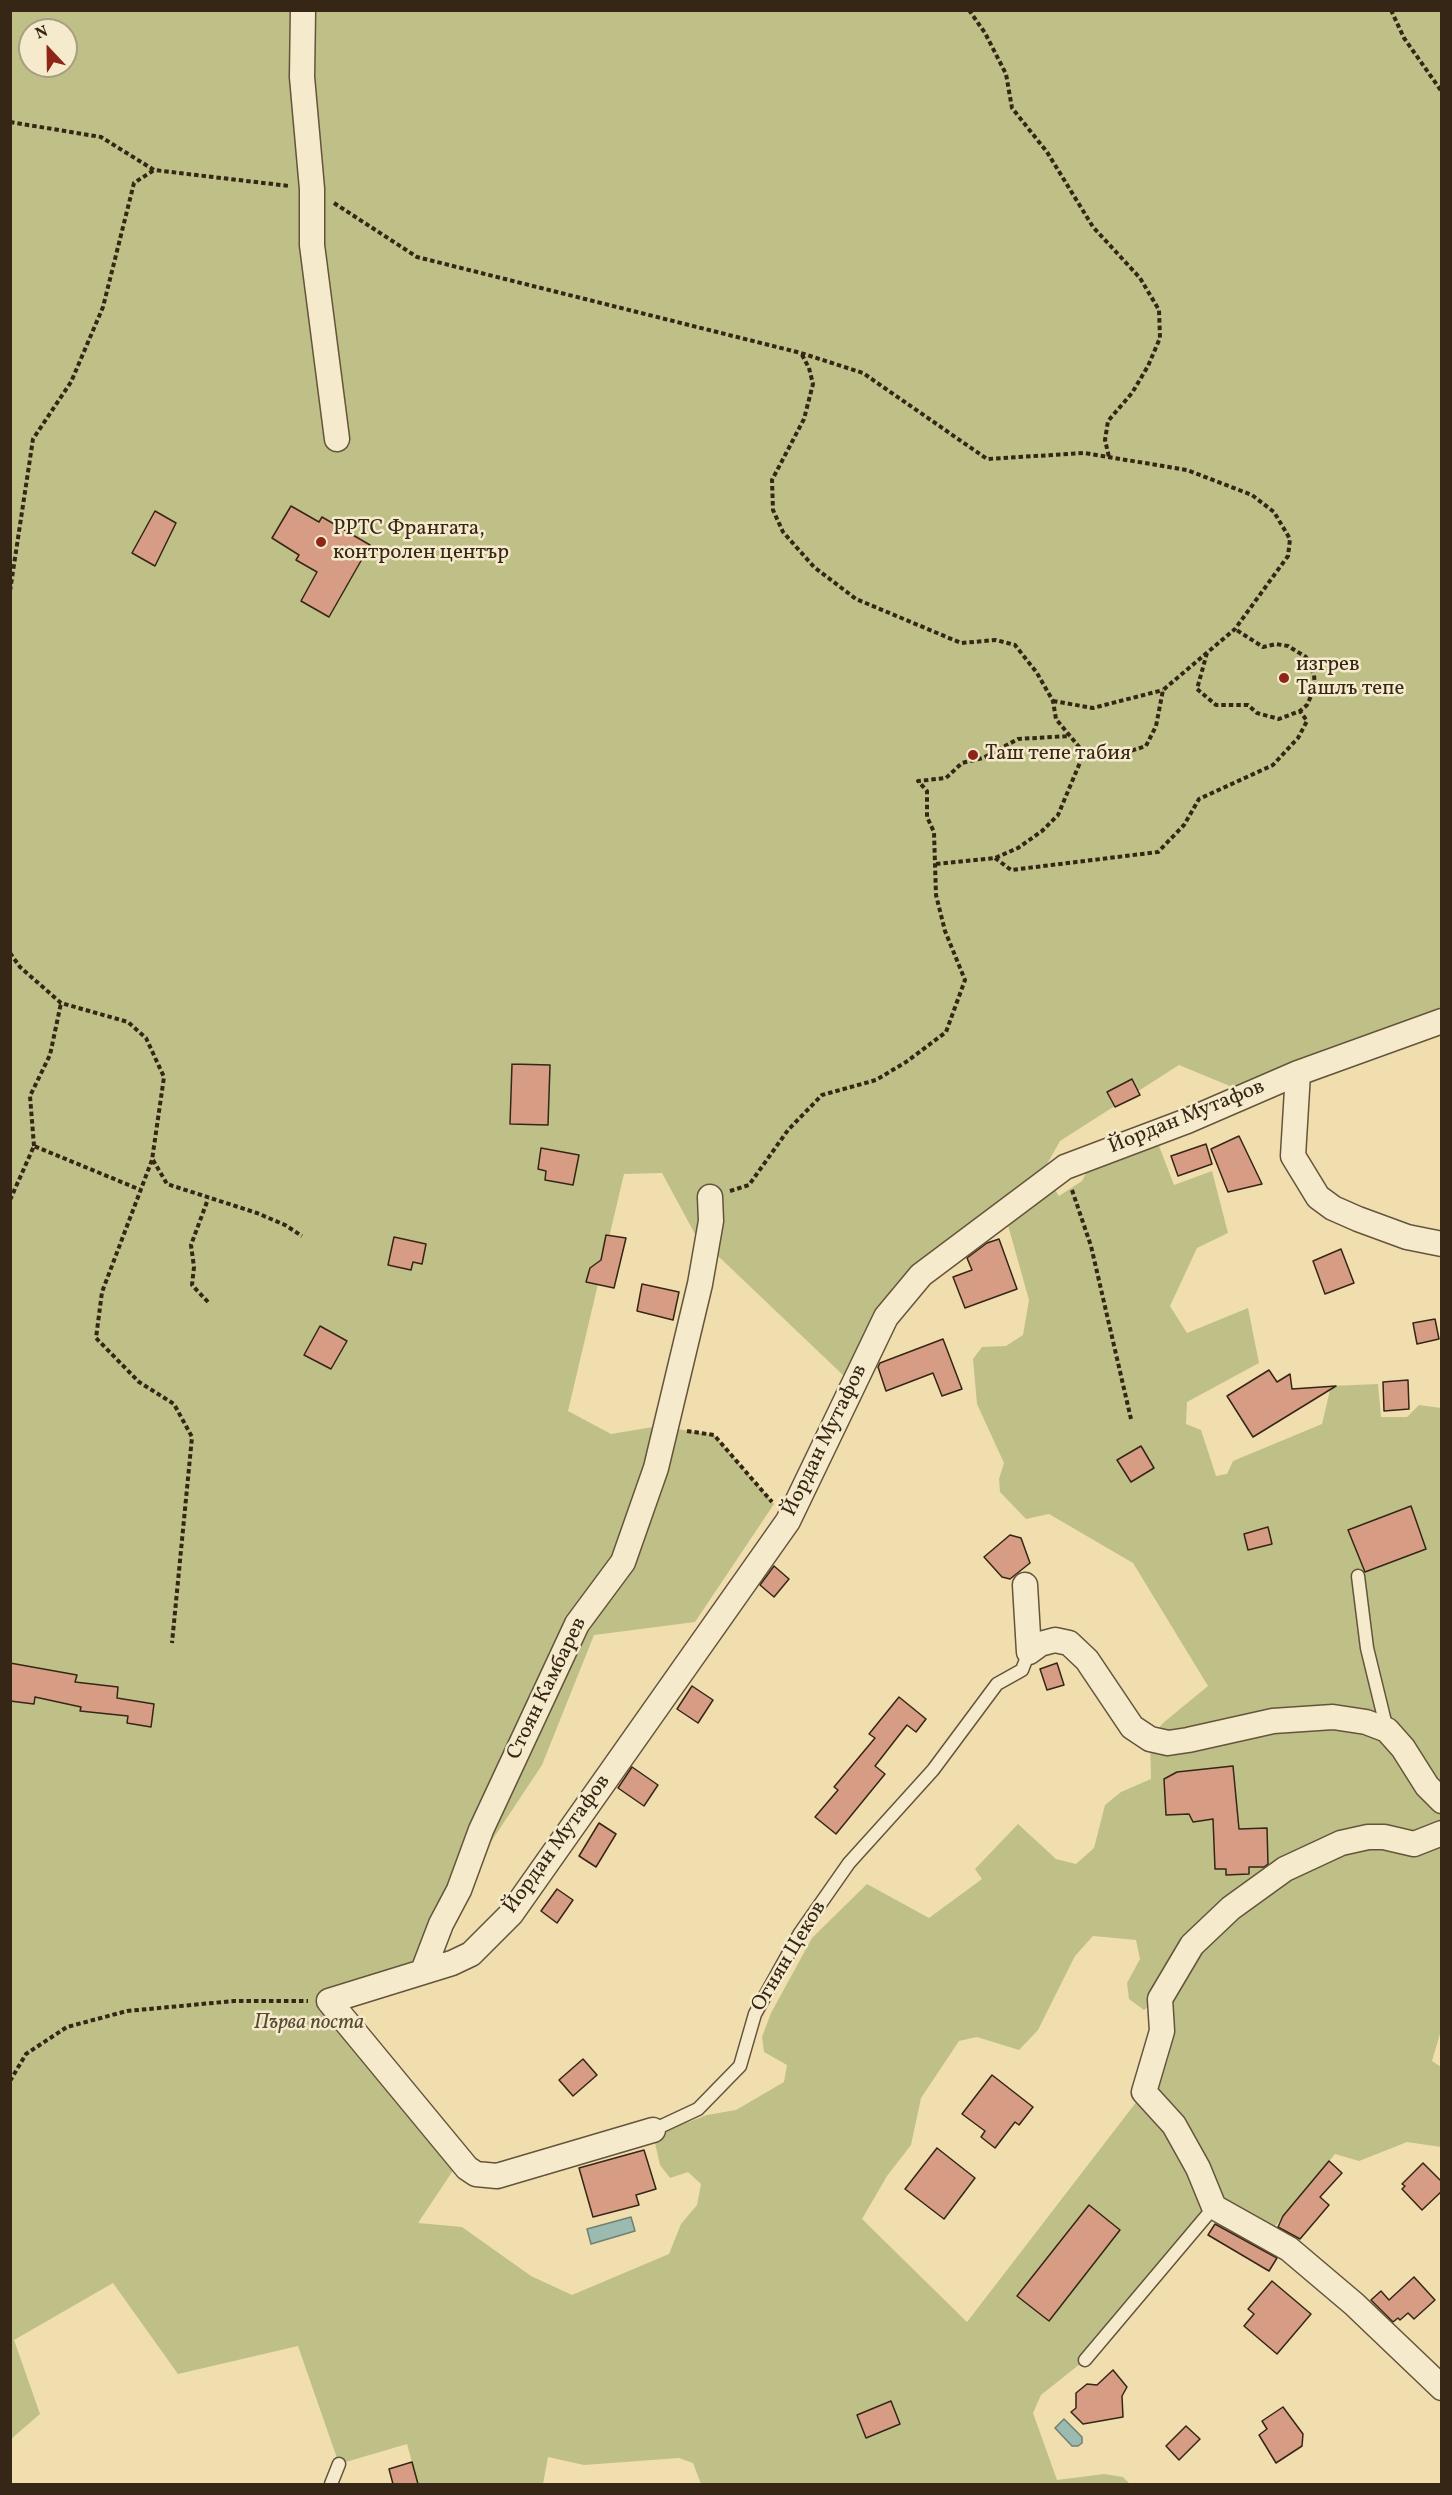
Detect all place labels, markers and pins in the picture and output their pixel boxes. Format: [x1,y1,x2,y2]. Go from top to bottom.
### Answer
place label: РРТС Франгата, контролен център [333,517,509,567]
marker: РРТС Франгата, контролен център [314,535,328,549]
place label: изгрев Ташлъ тепе [1296,653,1404,703]
marker: изгрев Ташлъ тепе [1277,671,1291,685]
place label: Таш тепе табия [985,742,1131,768]
marker: Таш тепе табия [966,748,980,762]

